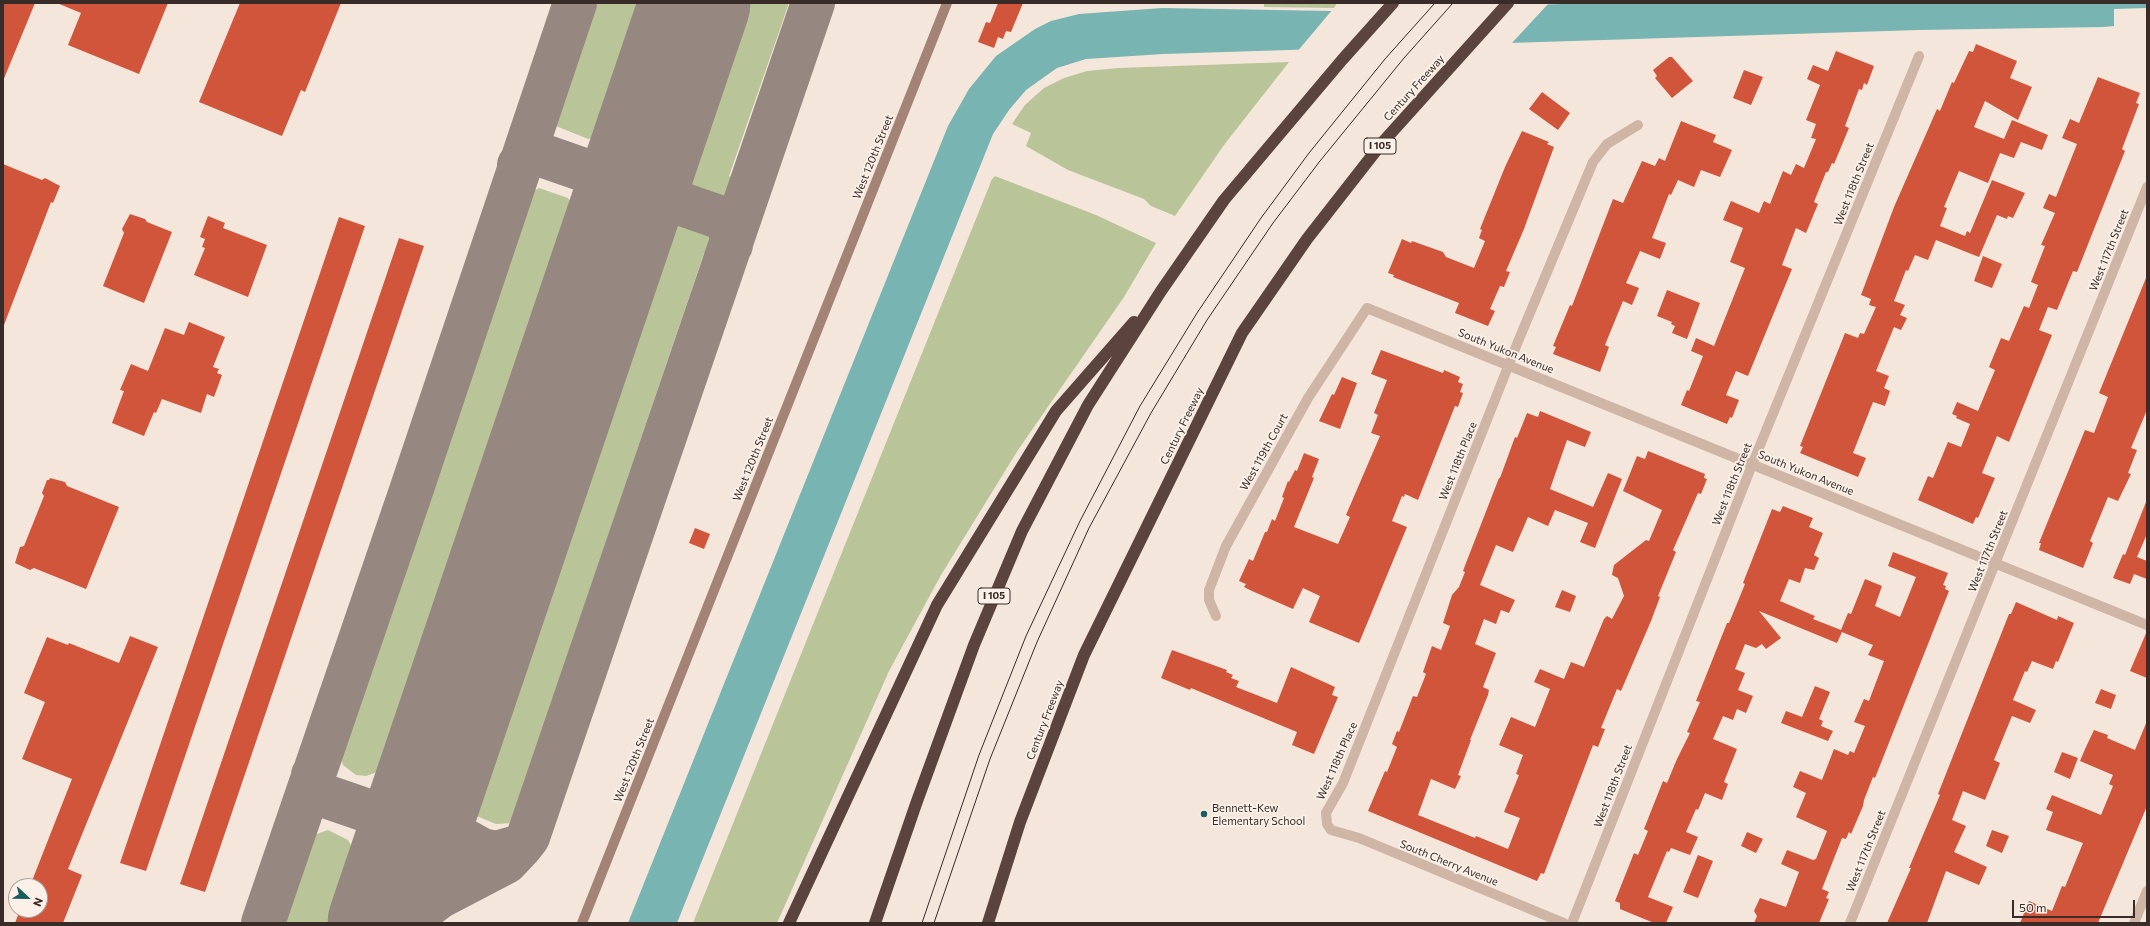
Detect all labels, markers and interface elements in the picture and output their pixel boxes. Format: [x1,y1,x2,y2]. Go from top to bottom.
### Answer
street label: Century Freeway [1381,52,1447,124]
street label: West 120th Street [850,113,896,201]
road number: I 105 [1364,138,1396,154]
street label: West 118th Street [1831,141,1877,227]
street label: West 117th Street [2087,207,2131,293]
street label: South Yukon Avenue [1456,326,1556,376]
street label: Century Freeway [1158,385,1206,467]
street label: West 119th Court [1237,411,1291,493]
street label: West 120th Street [730,415,776,503]
street label: West 118th Place [1436,420,1480,502]
street label: West 118th Street [1709,441,1755,527]
street label: South Yukon Avenue [1756,448,1856,498]
street label: West 117th Street [1966,508,2010,594]
road number: I 105 [978,588,1010,604]
street label: Century Freeway [1024,678,1066,762]
street label: West 120th Street [611,716,657,804]
street label: West 118th Place [1314,720,1360,802]
street label: West 118th Street [1591,743,1635,829]
place label: Bennett-Kew Elementary School [1212,801,1305,827]
street label: West 117th Street [1844,808,1888,894]
marker: Bennett-Kew Elementary School [1199,809,1209,819]
street label: South Cherry Avenue [1398,837,1500,889]
north arrow [8,878,48,918]
scale bar [2014,892,2137,918]
text: N [31,896,46,909]
text: 50 m [2019,900,2047,914]

